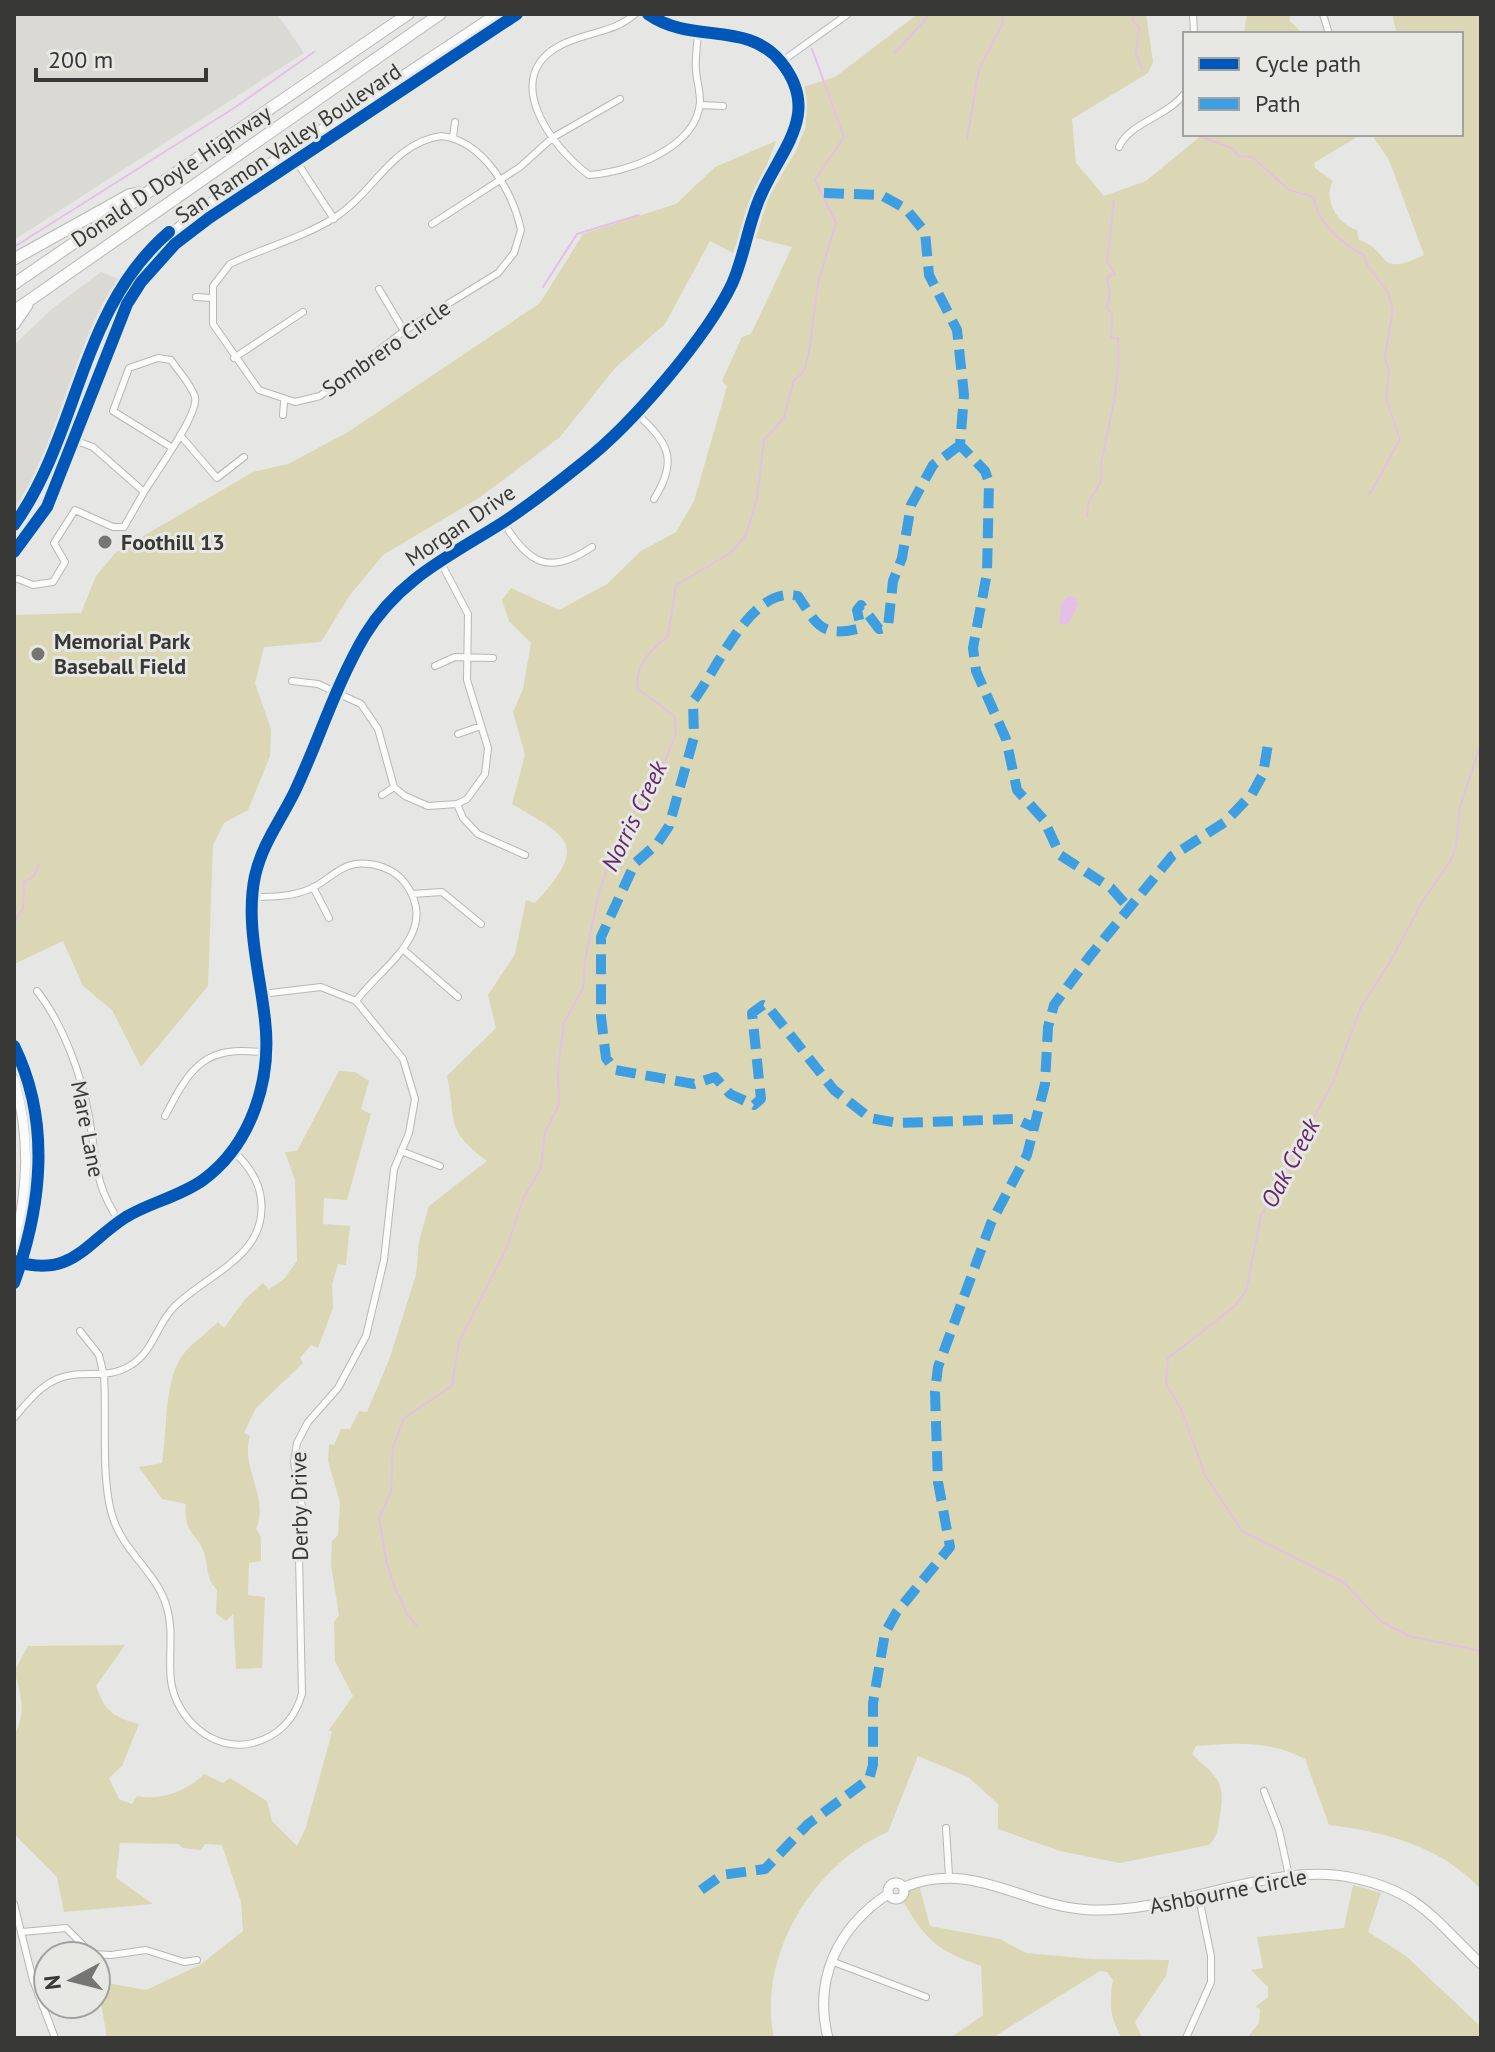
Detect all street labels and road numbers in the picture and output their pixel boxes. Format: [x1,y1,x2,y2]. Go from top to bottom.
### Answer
street label: San Ramon Valley Boulevard [170,57,406,229]
street label: Donald D Doyle Highway [66,98,277,253]
street label: Sombrero Circle [316,293,456,403]
street label: Morgan Drive [400,478,520,572]
street label: Mare Lane [65,1078,111,1180]
street label: Derby Drive [284,1451,314,1561]
street label: Ashbourne Circle [1147,1862,1309,1920]

